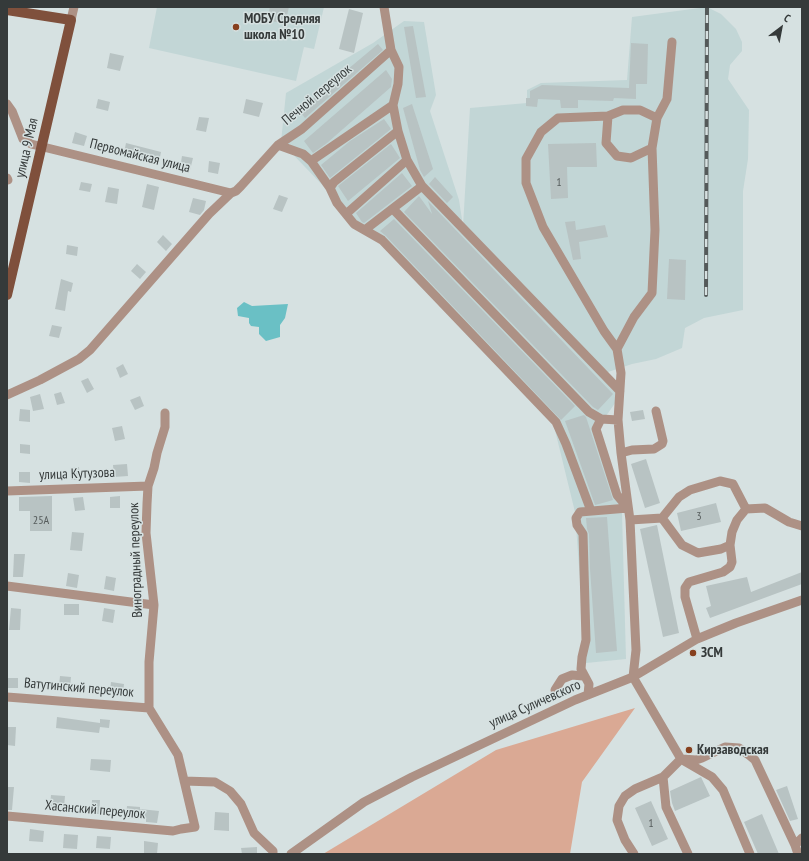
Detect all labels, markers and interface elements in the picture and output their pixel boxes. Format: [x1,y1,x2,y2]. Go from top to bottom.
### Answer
north arrow [761,8,801,48]
place label: МОБУ Средняя школа №10 [244,11,320,44]
text: С [782,11,793,25]
marker: МОБУ Средняя школа №10 [231,22,241,32]
street label: Печной переулок [279,61,355,129]
street label: улица 9 Мая [12,116,42,180]
street label: Первомайская улица [88,135,192,177]
house number: 1 [556,176,562,190]
street label: улица Кутузова [39,464,115,484]
street label: Виноградный переулок [126,502,146,618]
house number: 3 [696,510,702,524]
house number: 25А [33,514,49,528]
place label: ЗСМ [701,645,723,661]
marker: ЗСМ [688,648,698,658]
street label: Ватутинский переулок [23,675,135,701]
street label: улица Суличевского [487,676,583,732]
place label: Кирзаводская [697,742,769,758]
marker: Кирзаводская [684,745,694,755]
street label: Хасанский переулок [44,797,146,823]
house number: 1 [648,817,654,831]

